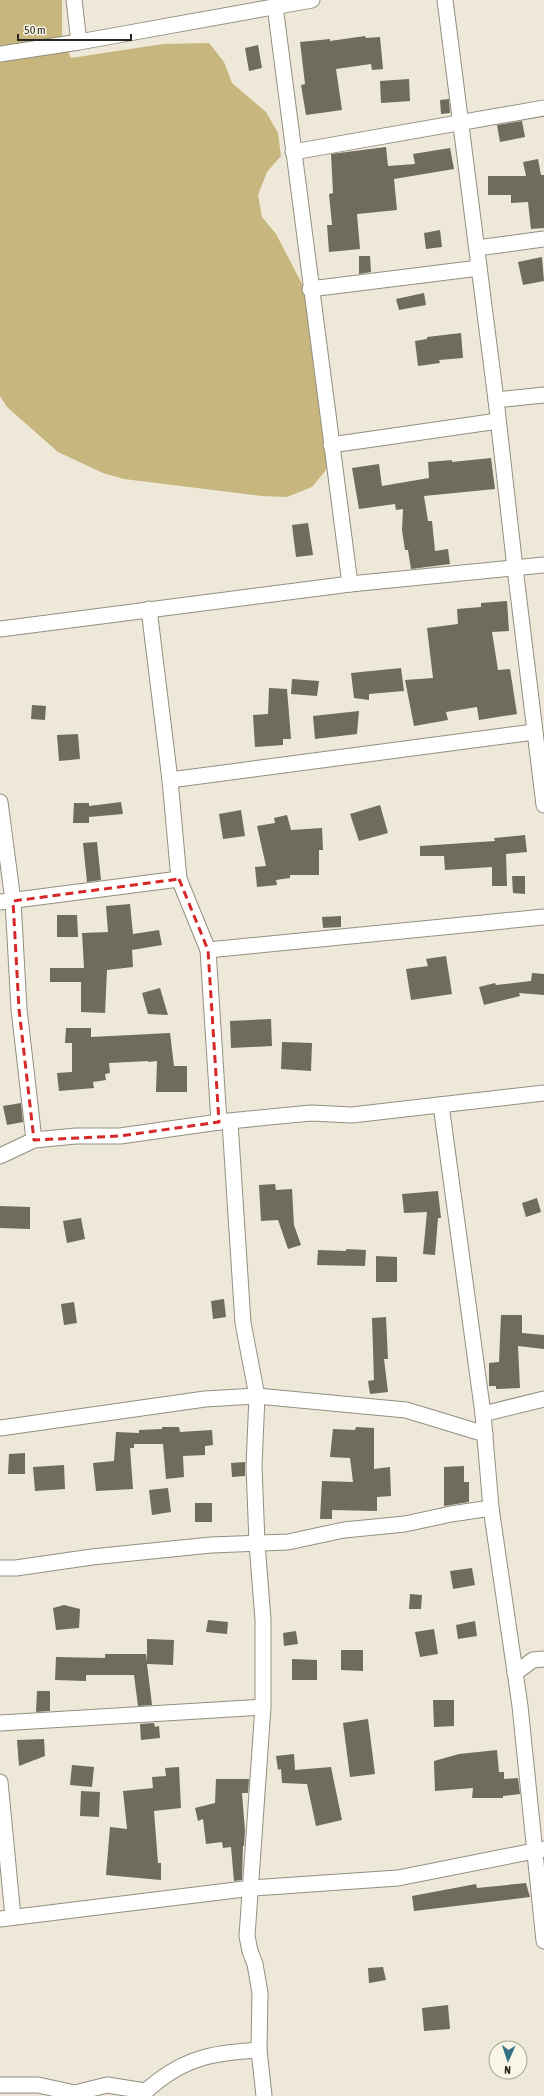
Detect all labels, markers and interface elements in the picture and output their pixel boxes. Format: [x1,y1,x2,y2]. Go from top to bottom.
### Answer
scale bar [18,16,131,42]
text: 50 m [24,23,46,37]
north arrow [488,2040,528,2080]
text: N [504,2064,511,2076]

